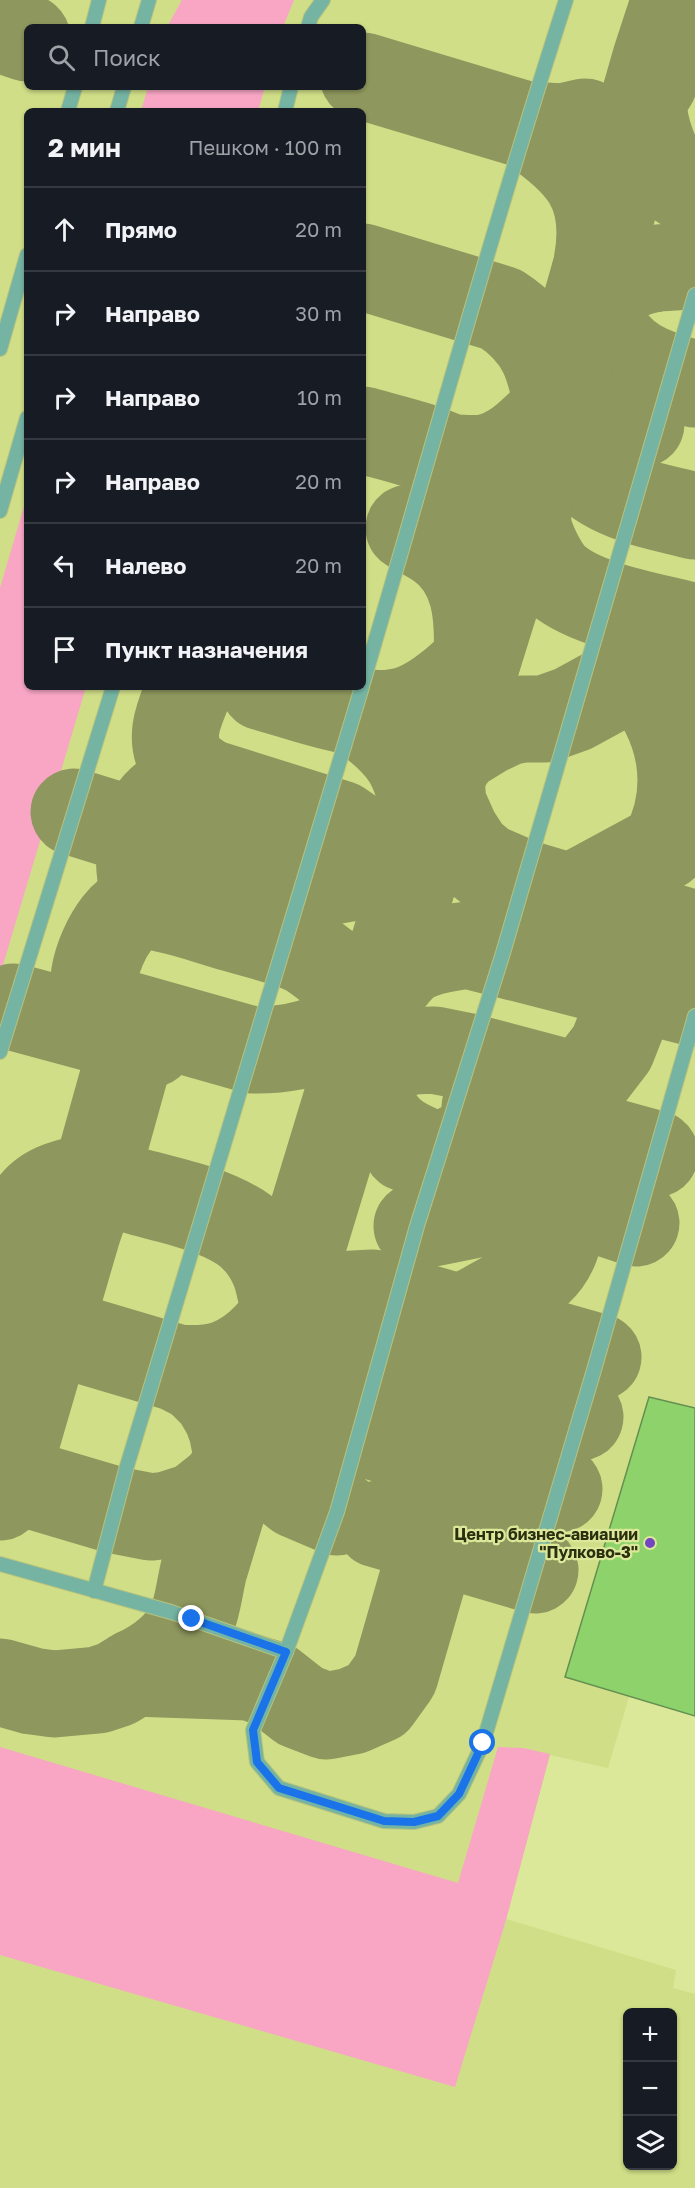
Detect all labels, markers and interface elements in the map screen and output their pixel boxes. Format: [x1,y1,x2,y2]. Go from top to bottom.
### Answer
search box [24,24,366,90]
icon: search [45,41,78,74]
text: Поиск [93,44,161,71]
text: 2 мин [48,132,121,163]
text: Пешком · 100 m [189,135,342,159]
icon: ahead [48,213,81,246]
text: Прямо [105,216,177,243]
text: 20 m [295,217,342,241]
icon: right [48,297,81,330]
text: Направо [105,300,200,327]
text: 30 m [295,301,342,325]
icon: right [48,381,81,414]
text: Направо [105,384,200,411]
text: 10 m [297,385,342,409]
icon: right [48,465,81,498]
text: Направо [105,468,200,495]
text: 20 m [295,469,342,493]
icon: left [48,549,81,582]
text: Налево [105,552,187,579]
text: 20 m [295,553,342,577]
icon: arrive [48,633,81,666]
text: Пункт назначения [105,636,308,663]
place label: Центр бизнес-авиации "Пулково-3" [454,1524,638,1562]
marker: Центр бизнес-авиации "Пулково-3" [643,1536,657,1550]
route end [178,1605,204,1631]
route start [469,1729,495,1755]
map controls [623,2008,677,2170]
button: + [623,2008,677,2062]
button: − [623,2062,677,2116]
button: layers [623,2116,677,2170]

